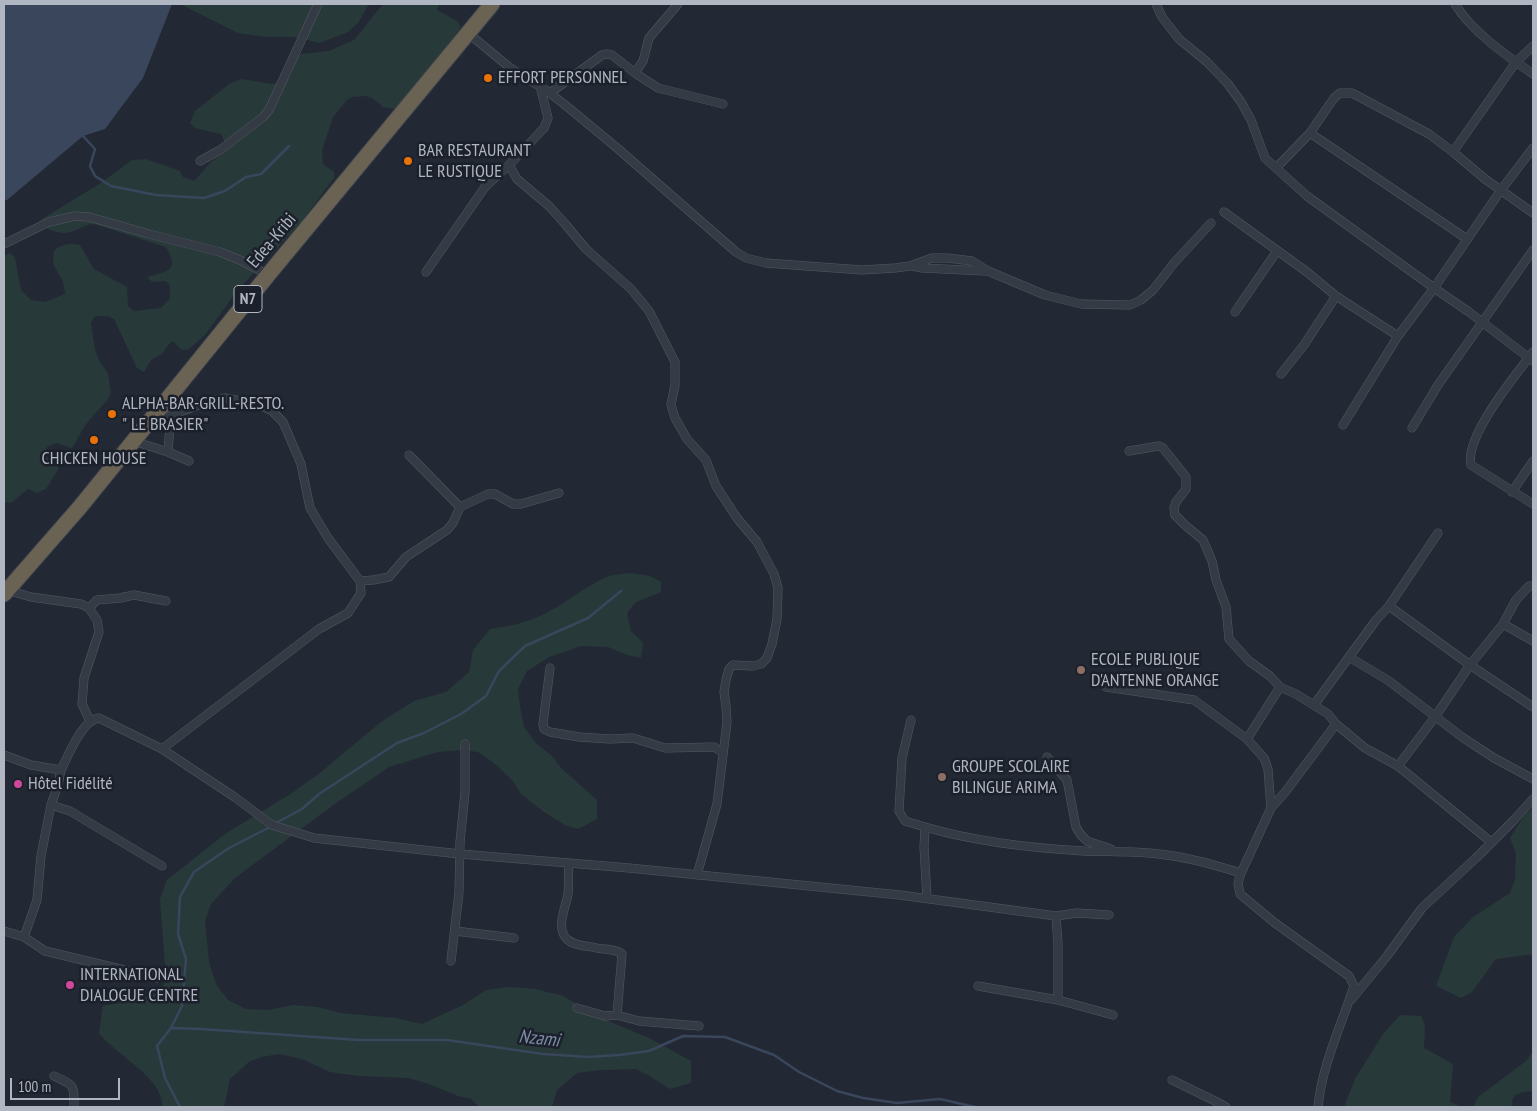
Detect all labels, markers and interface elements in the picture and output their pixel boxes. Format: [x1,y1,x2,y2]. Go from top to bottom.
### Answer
place label: EFFORT PERSONNEL [498,67,627,89]
marker: EFFORT PERSONNEL [482,72,494,84]
place label: BAR RESTAURANT LE RUSTIQUE [418,140,531,182]
marker: BAR RESTAURANT LE RUSTIQUE [402,155,414,167]
street label: Edea-Kribi [243,209,301,273]
road number: N7 [234,286,262,312]
place label: ALPHA-BAR-GRILL-RESTO. " LE BRASIER" [122,393,284,436]
marker: ALPHA-BAR-GRILL-RESTO. " LE BRASIER" [106,408,118,420]
marker: CHICKEN HOUSE [88,434,100,446]
place label: CHICKEN HOUSE [42,448,146,470]
place label: ECOLE PUBLIQUE D'ANTENNE ORANGE [1091,649,1219,692]
marker: ECOLE PUBLIQUE D'ANTENNE ORANGE [1075,664,1087,676]
place label: GROUPE SCOLAIRE BILINGUE ARIMA [952,756,1070,799]
marker: GROUPE SCOLAIRE BILINGUE ARIMA [936,771,948,783]
place label: Hôtel Fidélité [28,773,113,795]
marker: Hôtel Fidélité [12,778,24,790]
place label: INTERNATIONAL DIALOGUE CENTRE [80,964,198,1006]
marker: INTERNATIONAL DIALOGUE CENTRE [64,979,76,991]
water label: Nzami [517,1026,561,1052]
scale bar [12,1068,122,1100]
text: 100 m [18,1077,51,1096]

